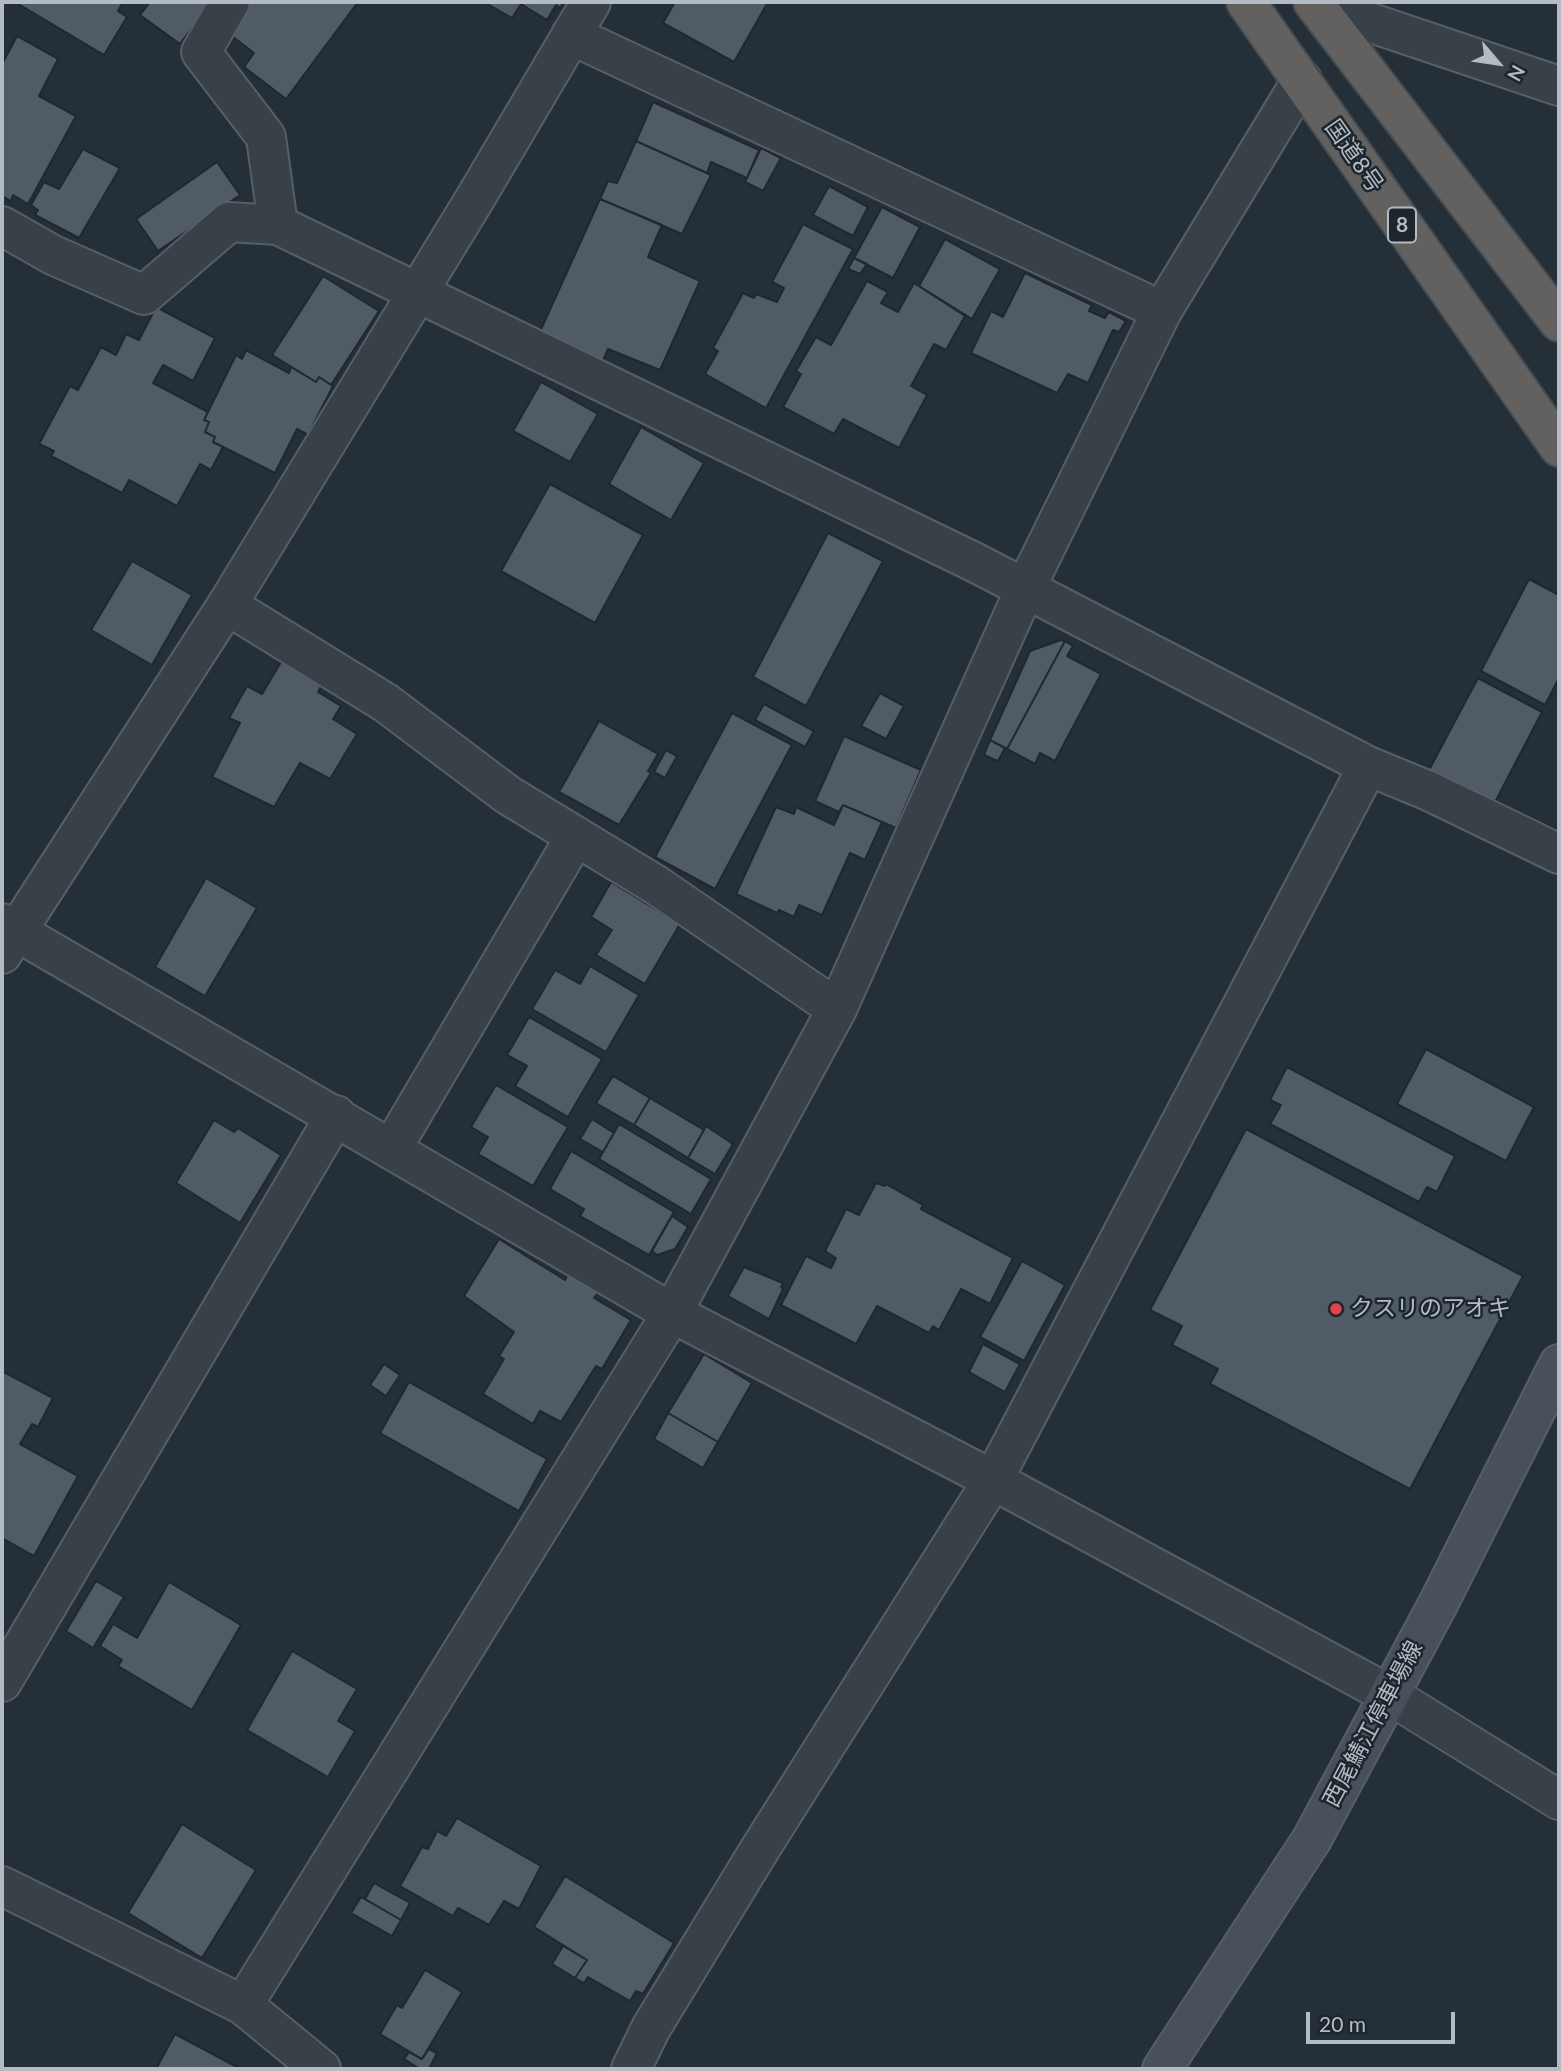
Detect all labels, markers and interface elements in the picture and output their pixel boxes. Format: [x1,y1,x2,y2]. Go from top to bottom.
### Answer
north arrow [1463,28,1533,98]
text: N [1503,61,1530,85]
street label: 国道8号 [1319,114,1389,198]
road number: 8 [1388,208,1416,243]
place label: クスリのアオキ [1350,1295,1511,1323]
marker: クスリのアオキ [1328,1301,1344,1317]
street label: 西尾鯖江停車場線 [1318,1636,1428,1812]
scale bar [1309,1997,1458,2041]
text: 20 m [1319,2011,1366,2036]

